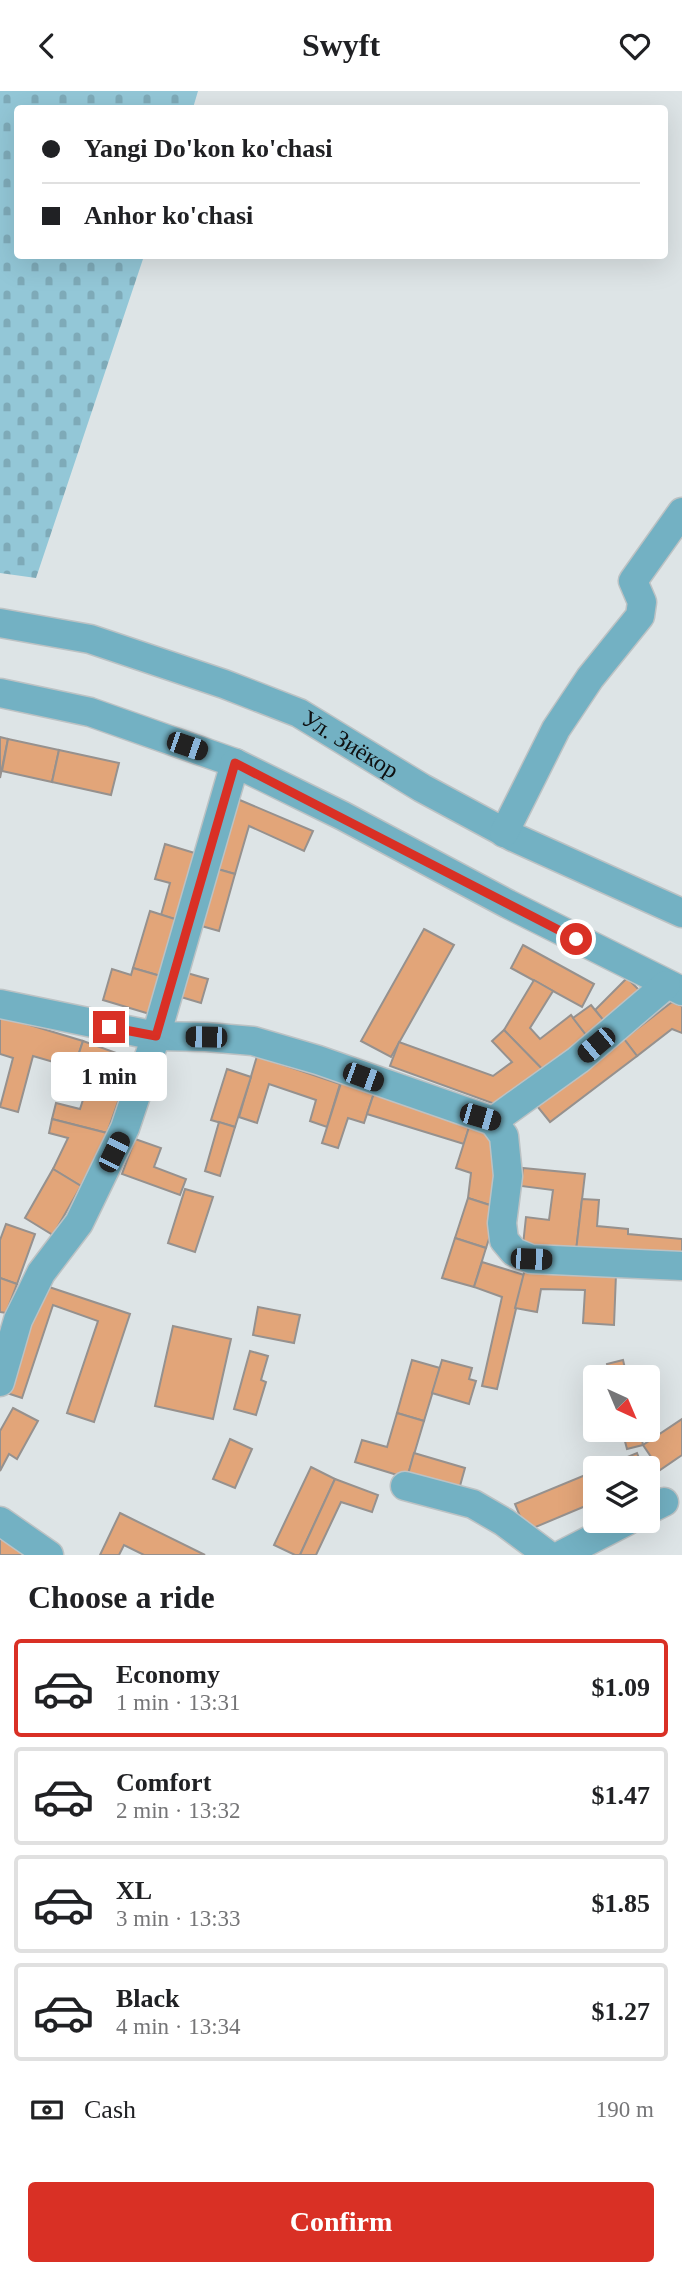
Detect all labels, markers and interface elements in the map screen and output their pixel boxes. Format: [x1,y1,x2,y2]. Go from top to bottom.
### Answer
icon: back [28,27,66,65]
text: Swyft [302,27,380,63]
icon: heart [616,27,654,65]
text: Yangi Do'kon ko'chasi [84,134,333,163]
text: Anhor ko'chasi [84,201,253,230]
street label: Ул. Зиёкор [297,705,403,783]
car [164,729,211,763]
route start [560,923,592,955]
route end [93,1011,125,1043]
car [574,1023,619,1067]
car [185,1026,228,1048]
callout: 1 min [51,1051,167,1101]
car [340,1060,387,1094]
text: 1 min [81,1064,137,1089]
car [457,1101,504,1133]
car [96,1129,133,1175]
car [510,1248,553,1270]
north arrow [583,1365,660,1442]
map controls [583,1365,660,1533]
button: layers [583,1456,660,1533]
text: Choose a ride [28,1579,215,1615]
icon: car [32,1657,95,1720]
text: Economy [116,1660,220,1689]
text: $1.09 [592,1673,650,1702]
text: 1 min · 13:31 [116,1690,241,1715]
icon: car [32,1765,95,1828]
text: Comfort [116,1768,211,1797]
text: $1.47 [592,1781,650,1810]
text: 2 min · 13:32 [116,1798,241,1823]
icon: car [32,1873,95,1936]
text: XL [116,1876,152,1905]
text: $1.85 [592,1889,650,1918]
text: 3 min · 13:33 [116,1906,241,1931]
icon: car [32,1981,95,2044]
text: Black [116,1984,180,2013]
text: $1.27 [592,1997,650,2026]
text: 4 min · 13:34 [116,2014,241,2039]
icon: cash [28,2091,66,2129]
text: Cash [84,2095,136,2124]
text: 190 m [596,2097,654,2122]
button: Confirm [28,2182,654,2262]

